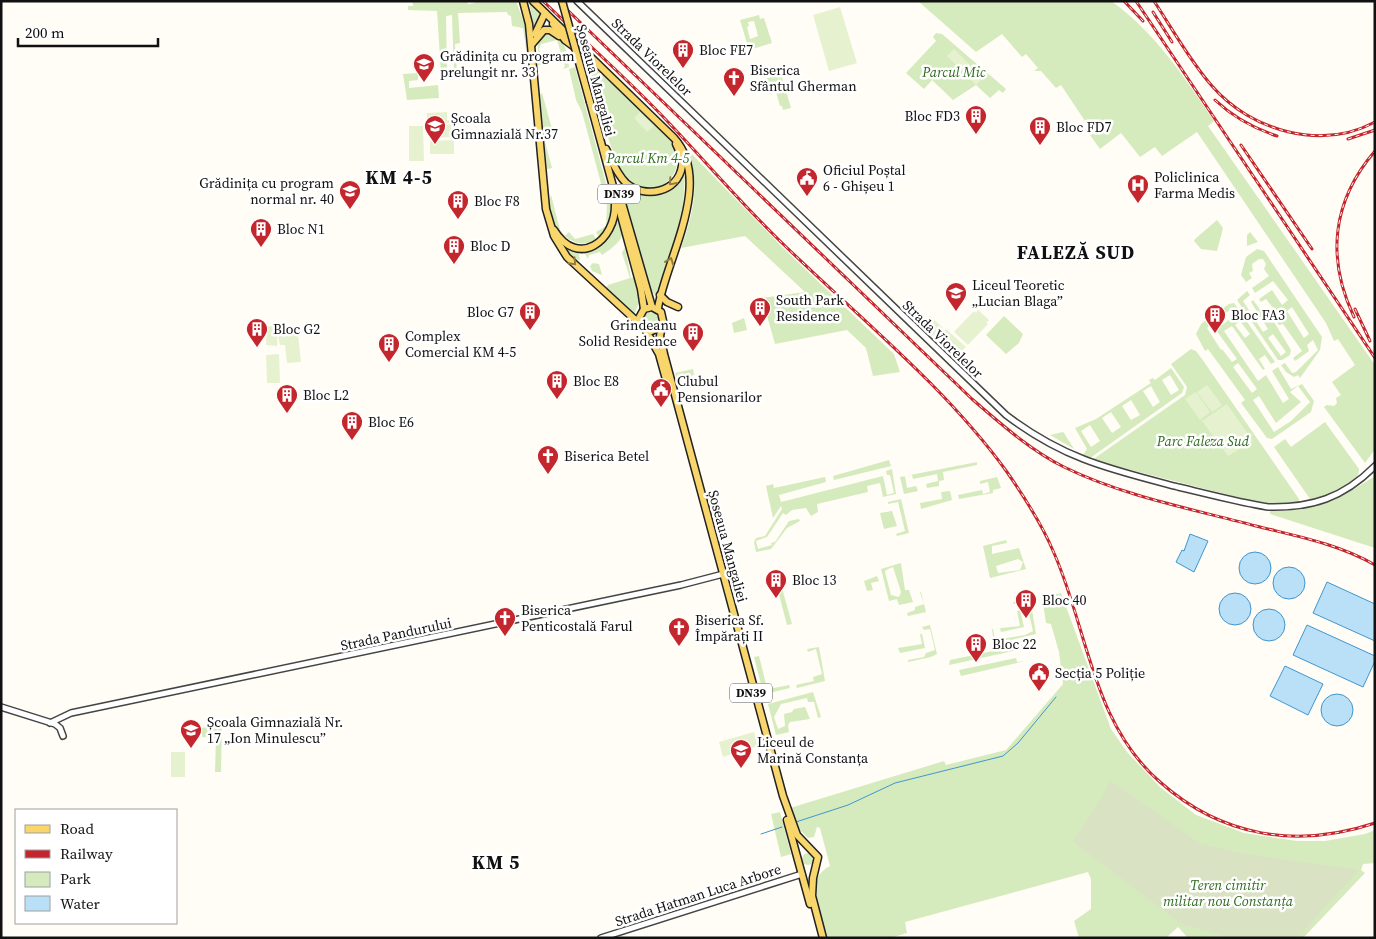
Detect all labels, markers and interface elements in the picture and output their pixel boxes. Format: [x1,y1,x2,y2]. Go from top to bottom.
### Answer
street label: Strada Viorelelor [607,13,697,101]
scale bar [18,15,158,47]
text: 200 m [25,22,65,43]
street label: Șoseaua Mangaliei [571,22,621,138]
building icon: Bloc FE7 [671,38,695,69]
place label: Bloc FE7 [699,40,753,60]
place label: Grădinița cu program prelungit nr. 33 [440,46,575,82]
school or university icon: Grădinița cu program prelungit nr. 33 [412,52,436,83]
place label: Biserica Sfântul Gherman [750,60,857,96]
park label: Parcul Mic [921,62,986,82]
church icon: Biserica Sfântul Gherman [722,66,746,97]
building icon: Bloc FD3 [964,104,988,135]
place label: Bloc FD3 [904,106,960,126]
place label: Școala Gimnazială Nr.37 [451,108,558,144]
school or university icon: Școala Gimnazială Nr.37 [423,114,447,145]
building icon: Bloc FD7 [1028,115,1052,146]
place label: Bloc FD7 [1056,117,1112,137]
park label: Parcul Km 4-5 [605,148,690,168]
place label: Oficiul Poștal 6 - Ghișeu 1 [823,160,906,196]
district label: KM 4-5 [365,164,433,190]
public building icon: Oficiul Poștal 6 - Ghișeu 1 [795,166,819,197]
place label: Policlinica Farma Medis [1154,167,1235,203]
place label: Grădinița cu program normal nr. 40 [199,173,334,209]
hospital icon: Policlinica Farma Medis [1126,173,1150,204]
one-way arrow [669,176,678,185]
school or university icon: Grădinița cu program normal nr. 40 [338,179,362,210]
road number: DN39 [598,184,640,203]
building icon: Bloc F8 [446,189,470,220]
place label: Bloc F8 [474,191,520,211]
building icon: Bloc N1 [249,217,273,248]
place label: Bloc N1 [277,219,325,239]
building icon: Bloc D [442,234,466,265]
place label: Bloc D [470,236,511,256]
district label: FALEZĂ SUD [1017,239,1135,265]
one-way arrow [567,257,576,266]
one-way arrow [664,258,674,266]
place label: Liceul Teoretic „Lucian Blaga” [972,275,1065,311]
school or university icon: Liceul Teoretic „Lucian Blaga” [944,281,968,312]
place label: South Park Residence [776,290,844,326]
street label: Strada Viorelelor [898,295,988,383]
building icon: South Park Residence [748,296,772,327]
building icon: Bloc G7 [518,300,542,331]
place label: Bloc G7 [467,302,514,322]
building icon: Bloc FA3 [1203,303,1227,334]
place label: Bloc FA3 [1231,305,1285,325]
place label: Grindeanu Solid Residence [579,315,677,351]
building icon: Bloc G2 [245,317,269,348]
place label: Bloc G2 [273,319,320,339]
building icon: Grindeanu Solid Residence [681,321,705,352]
place label: Complex Comercial KM 4-5 [405,326,516,362]
building icon: Complex Comercial KM 4-5 [377,332,401,363]
building icon: Bloc E8 [545,369,569,400]
place label: Bloc E8 [573,371,619,391]
place label: Clubul Pensionarilor [677,371,762,407]
public building icon: Clubul Pensionarilor [649,377,673,408]
building icon: Bloc L2 [275,383,299,414]
place label: Bloc L2 [303,385,349,405]
building icon: Bloc E6 [340,410,364,441]
place label: Bloc E6 [368,412,414,432]
park label: Parc Faleza Sud [1156,431,1250,451]
church icon: Biserica Betel [536,444,560,475]
place label: Biserica Betel [564,446,649,466]
street label: Șoseaua Mangaliei [703,488,753,604]
building icon: Bloc 13 [764,568,788,599]
place label: Bloc 13 [792,570,837,590]
building icon: Bloc 40 [1014,588,1038,619]
place label: Bloc 40 [1042,590,1087,610]
place label: Biserica Penticostală Farul [521,600,633,636]
church icon: Biserica Penticostală Farul [493,606,517,637]
place label: Biserica Sf. Împărați II [695,610,764,646]
street label: Strada Pandurului [339,612,453,656]
church icon: Biserica Sf. Împărați II [667,616,691,647]
building icon: Bloc 22 [964,632,988,663]
place label: Bloc 22 [992,634,1037,654]
public building icon: Secția 5 Poliție [1027,661,1051,692]
place label: Secția 5 Poliție [1055,663,1145,683]
road number: DN39 [730,684,772,702]
place label: Școala Gimnazială Nr. 17 „Ion Minulescu” [207,712,343,748]
school or university icon: Școala Gimnazială Nr. 17 „Ion Minulescu” [179,718,203,749]
place label: Liceul de Marină Constanța [757,732,869,768]
school or university icon: Liceul de Marină Constanța [729,738,753,769]
legend [15,809,178,924]
text: Road [60,818,94,839]
text: Railway [60,843,113,864]
district label: KM 5 [472,849,520,875]
street label: Strada Hatman Luca Arbore [612,859,784,931]
text: Park [60,868,92,889]
park label: Teren cimitir militar nou Constanța [1163,875,1294,911]
text: Water [60,893,101,914]

